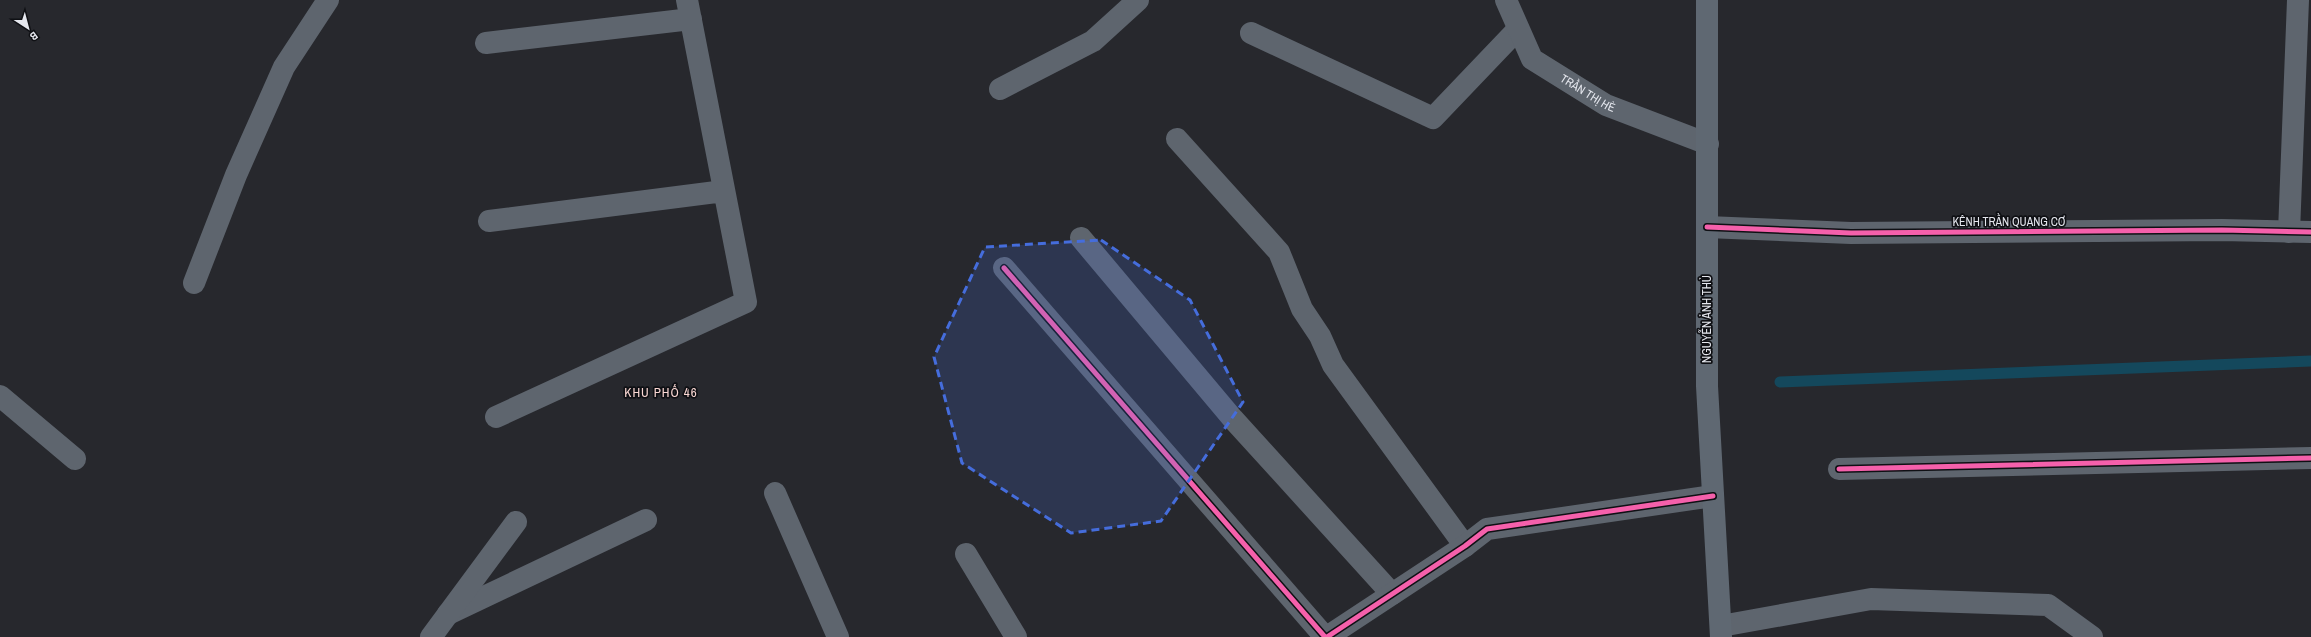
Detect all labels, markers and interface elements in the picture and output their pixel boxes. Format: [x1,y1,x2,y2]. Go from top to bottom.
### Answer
north arrow [8,8,48,48]
text: B [27,29,41,44]
street label: TRẦN THỊ HÈ [1557,71,1617,116]
street label: KÊNH TRẦN QUANG CƠ [1952,213,2066,230]
street label: NGUYỄN ẢNH THỦ [1698,275,1715,363]
district label: KHU PHỐ 46 [624,383,698,401]

